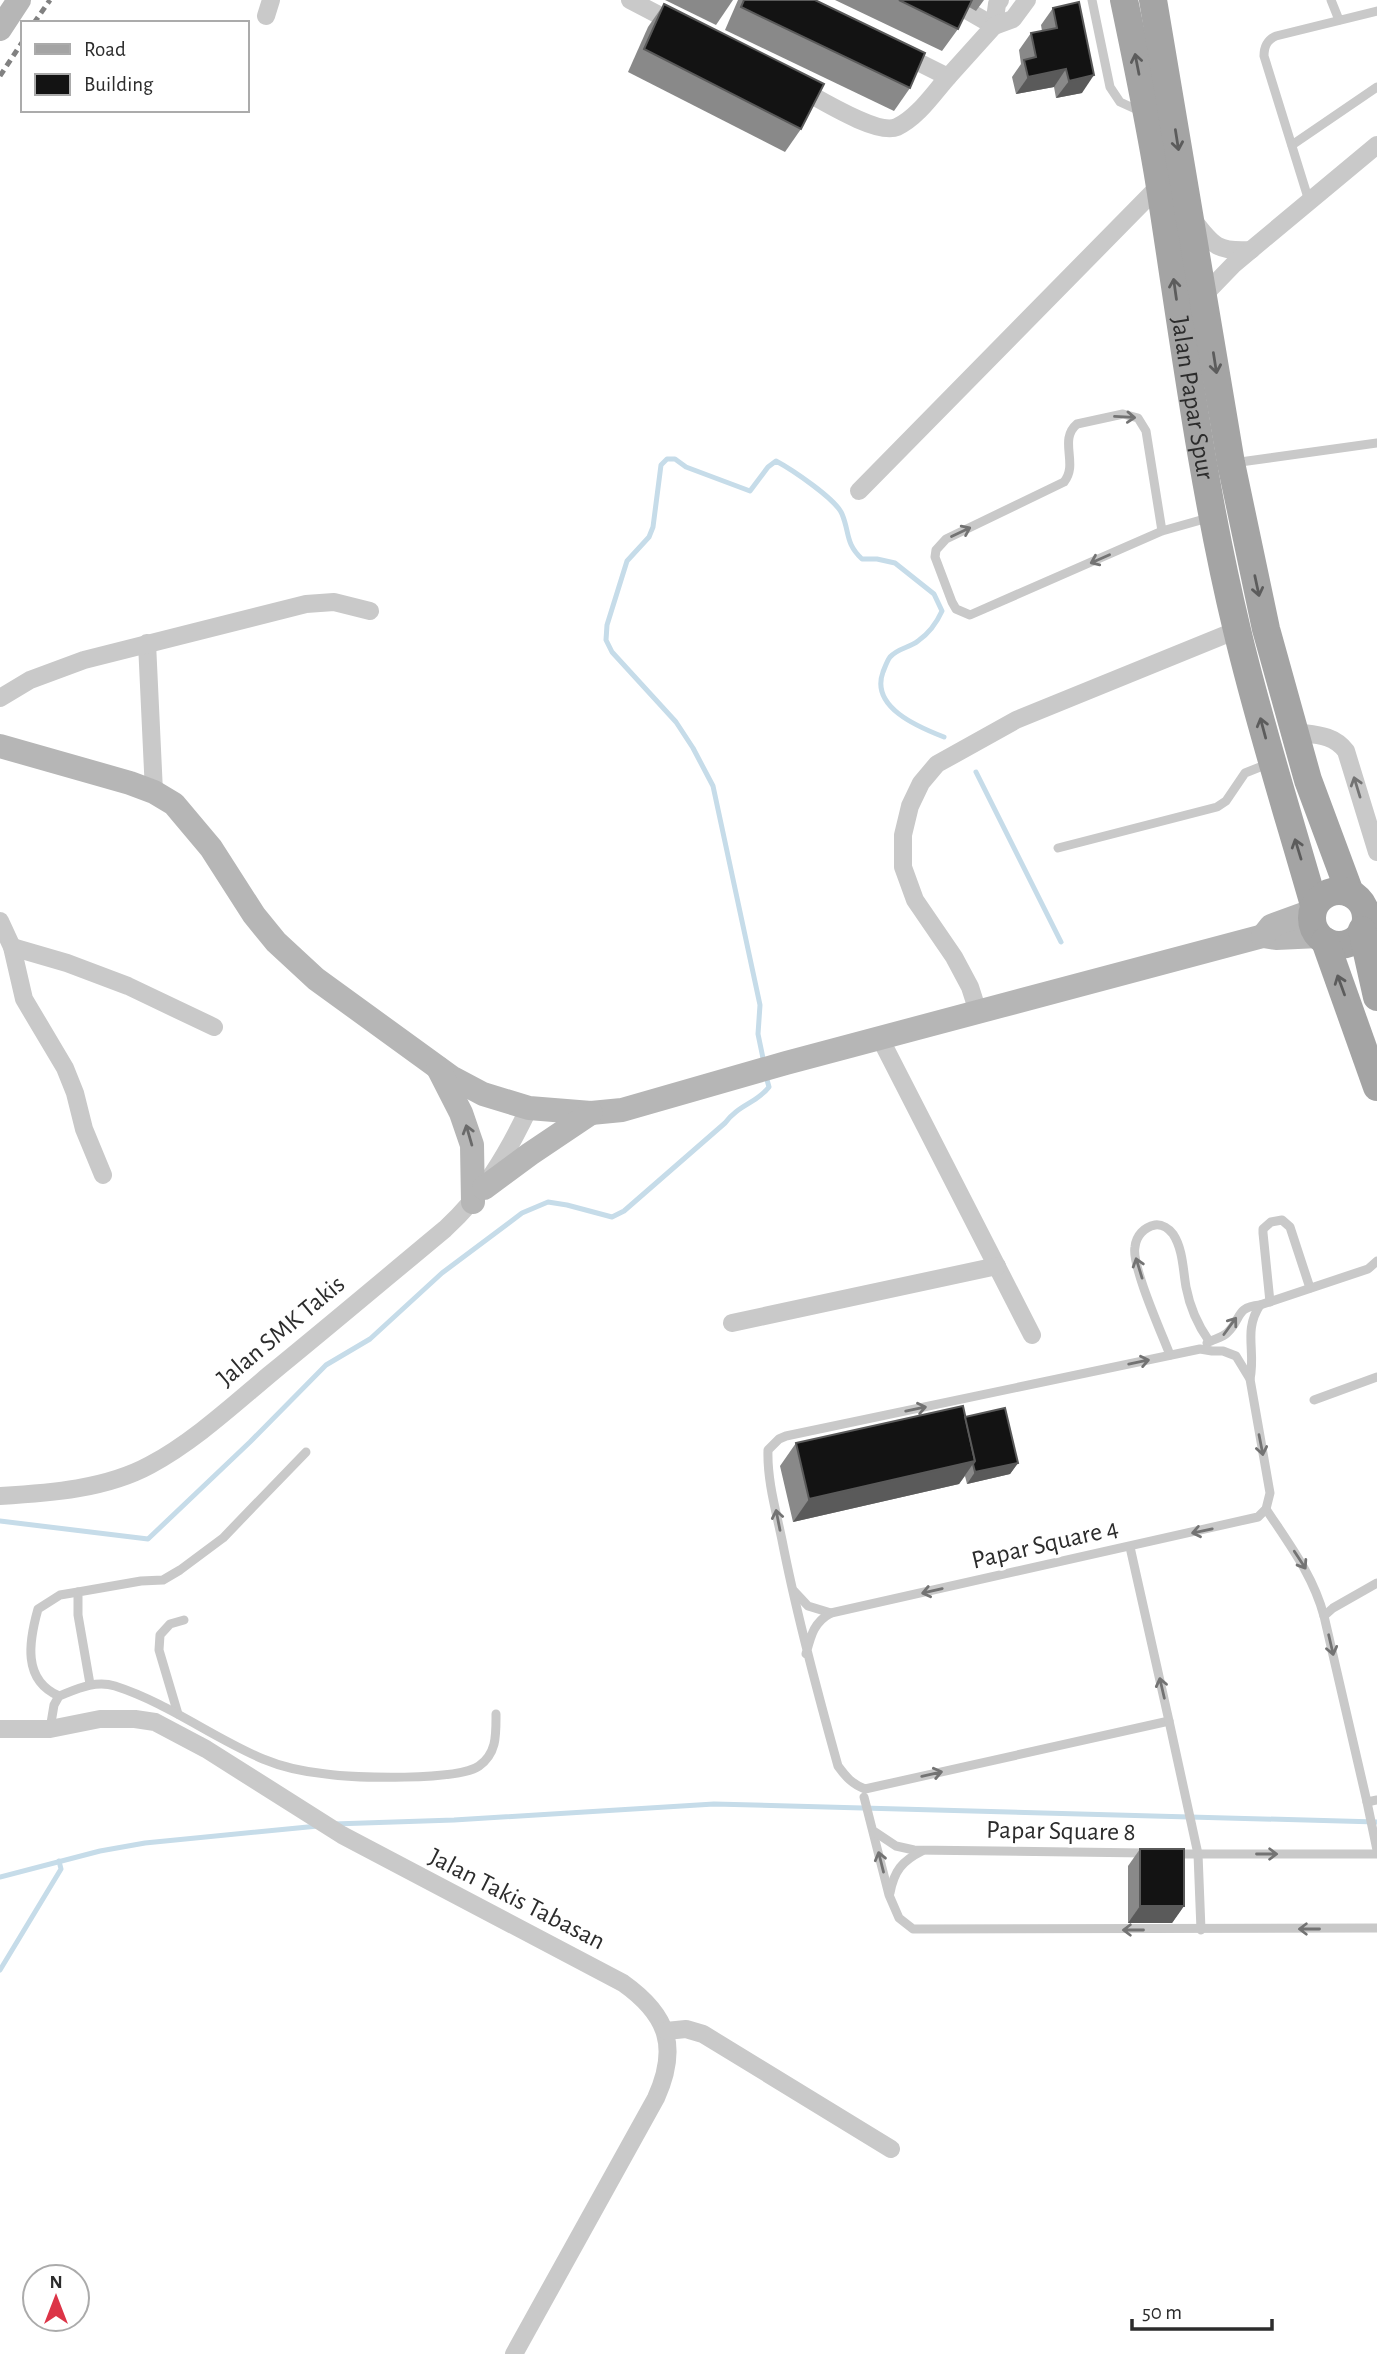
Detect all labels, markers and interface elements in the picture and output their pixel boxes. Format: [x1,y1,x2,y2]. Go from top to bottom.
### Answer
legend [21,21,248,112]
text: Road [84,39,126,60]
one-way arrow [1130,53,1143,76]
text: Building [84,74,154,95]
one-way arrow [1171,128,1184,151]
one-way arrow [1168,278,1181,301]
street label: Jalan Papar Spur [1167,315,1219,482]
one-way arrow [1209,351,1222,374]
one-way arrow [1113,410,1136,423]
one-way arrow [950,525,971,538]
one-way arrow [1089,553,1111,566]
one-way arrow [1251,574,1265,597]
one-way arrow [1256,717,1269,739]
one-way arrow [1350,776,1363,798]
one-way arrow [1291,838,1304,860]
one-way arrow [1334,975,1346,997]
one-way arrow [462,1124,475,1147]
one-way arrow [1131,1257,1144,1279]
street label: Jalan SMK Takis [212,1270,350,1392]
one-way arrow [1223,1317,1237,1336]
one-way arrow [1127,1354,1150,1368]
one-way arrow [904,1401,927,1415]
one-way arrow [1255,1433,1269,1456]
one-way arrow [770,1509,784,1532]
street label: Papar Square 4 [969,1514,1121,1574]
one-way arrow [1191,1524,1214,1538]
one-way arrow [1293,1550,1307,1569]
one-way arrow [921,1584,944,1598]
one-way arrow [1324,1633,1338,1656]
one-way arrow [1155,1678,1168,1700]
one-way arrow [920,1767,943,1780]
street label: Papar Square 8 [986,1817,1136,1845]
street label: Jalan Takis Tabasan [425,1843,609,1955]
one-way arrow [1255,1847,1278,1861]
one-way arrow [874,1852,887,1874]
one-way arrow [1298,1922,1321,1936]
one-way arrow [1122,1923,1145,1937]
north arrow [21,2263,91,2333]
text: N [49,2273,63,2292]
scale bar [1132,2288,1272,2332]
text: 50 m [1142,2302,1182,2323]

